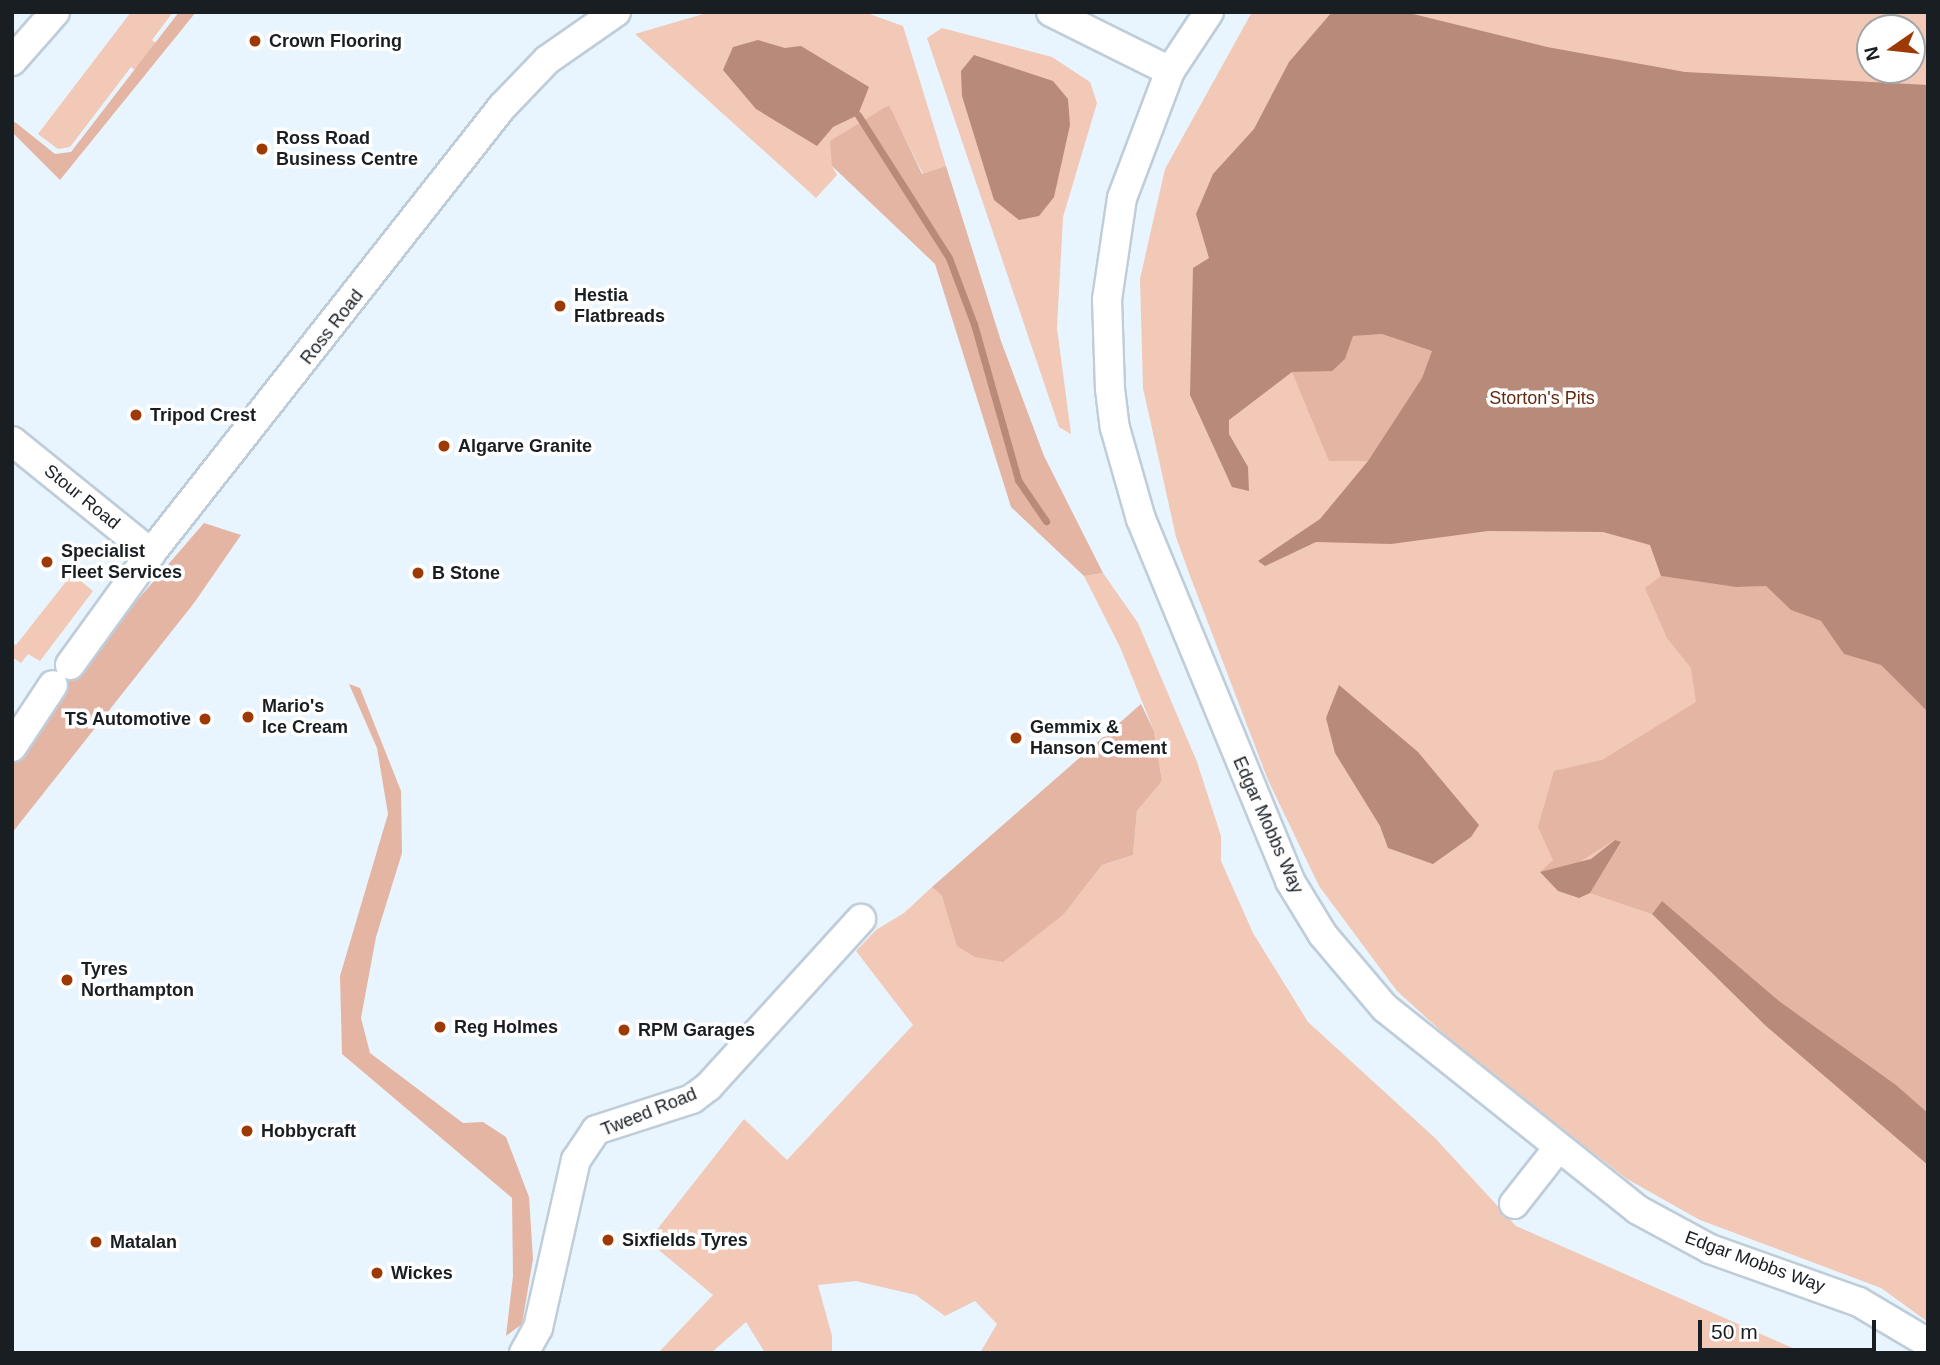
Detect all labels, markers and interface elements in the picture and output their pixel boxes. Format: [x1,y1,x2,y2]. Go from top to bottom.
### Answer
north arrow [1856,14,1926,84]
place label: Crown Flooring [269,30,402,52]
marker: Crown Flooring [247,33,263,49]
text: N [1860,45,1884,63]
place label: Ross Road Business Centre [276,128,418,170]
marker: Ross Road Business Centre [254,141,270,157]
street label: Ross Road [296,285,368,369]
place label: Hestia Flatbreads [574,285,665,328]
marker: Hestia Flatbreads [552,298,568,314]
park label: Storton's Pits [1489,387,1595,409]
place label: Tripod Crest [150,404,256,426]
marker: Tripod Crest [128,407,144,423]
place label: Algarve Granite [458,435,592,457]
marker: Algarve Granite [436,438,452,454]
street label: Stour Road [40,460,124,534]
place label: Specialist Fleet Services [61,541,182,584]
marker: Specialist Fleet Services [39,554,55,570]
place label: B Stone [432,562,500,584]
marker: B Stone [410,565,426,581]
place label: Mario's Ice Cream [262,696,348,738]
place label: TS Automotive [64,708,191,730]
marker: Mario's Ice Cream [240,709,256,725]
marker: TS Automotive [197,711,213,727]
place label: Gemmix & Hanson Cement [1030,717,1167,760]
marker: Gemmix & Hanson Cement [1008,730,1024,746]
street label: Edgar Mobbs Way [1228,753,1308,897]
place label: Tyres Northampton [81,959,194,1002]
marker: Tyres Northampton [59,972,75,988]
place label: Reg Holmes [454,1016,558,1038]
marker: Reg Holmes [432,1019,448,1035]
place label: RPM Garages [638,1019,755,1041]
marker: RPM Garages [616,1022,632,1038]
street label: Tweed Road [598,1083,700,1141]
place label: Hobbycraft [261,1120,356,1142]
marker: Hobbycraft [239,1123,255,1139]
street label: Edgar Mobbs Way [1682,1227,1828,1297]
place label: Sixfields Tyres [622,1229,748,1251]
place label: Matalan [110,1231,177,1253]
marker: Sixfields Tyres [600,1232,616,1248]
marker: Matalan [88,1234,104,1250]
place label: Wickes [391,1262,453,1284]
marker: Wickes [369,1265,385,1281]
scale bar [1702,1306,1881,1350]
text: 50 m [1711,1320,1758,1343]

